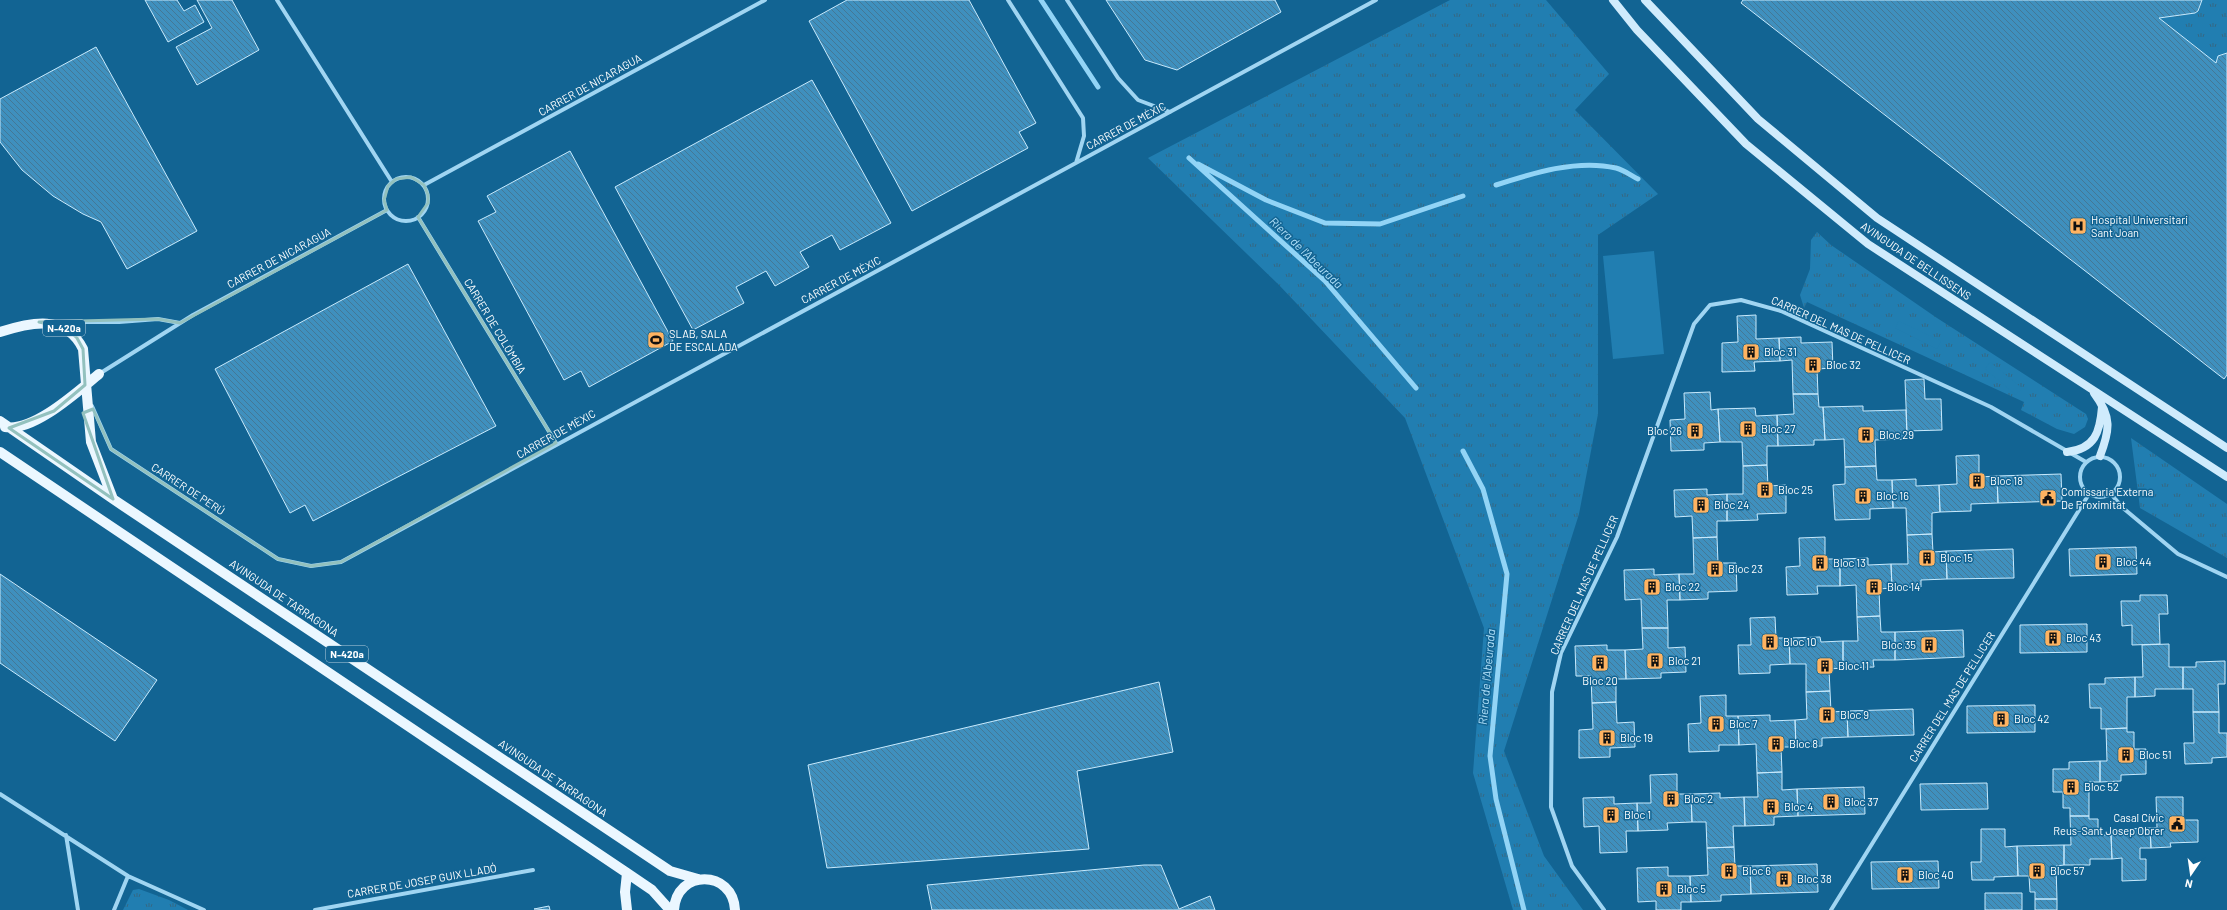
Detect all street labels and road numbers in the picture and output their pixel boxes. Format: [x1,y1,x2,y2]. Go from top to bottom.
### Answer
street label: CARRER DE NICARAGUA [536,51,644,118]
street label: CARRER DE MÈXIC [1084,99,1168,152]
street label: AVINGUDA DE BELLISSENS [1859,219,1974,302]
street label: CARRER DE NICARAGUA [225,224,333,290]
street label: CARRER DE MÈXIC [799,253,883,306]
street label: CARRER DE COLÒMBIA [462,276,529,376]
street label: CARRER DEL MAS DE PELLICER [1769,293,1913,366]
road number: N-420a [43,320,85,336]
street label: CARRER DE MÈXIC [514,406,598,461]
street label: CARRER DE PERÚ [149,460,227,517]
street label: CARRER DEL MAS DE PELLICER [1547,513,1620,657]
street label: AVINGUDA DE TARRAGONA [227,556,341,639]
street label: CARRER DEL MAS DE PELLICER [1906,629,1997,764]
road number: N-420a [326,646,368,662]
street label: AVINGUDA DE TARRAGONA [496,736,610,819]
street label: CARRER DE JOSEP GUIX LLADÓ [346,861,498,900]

